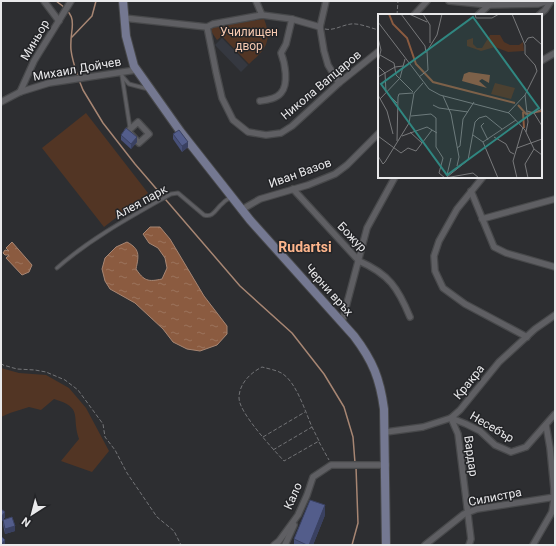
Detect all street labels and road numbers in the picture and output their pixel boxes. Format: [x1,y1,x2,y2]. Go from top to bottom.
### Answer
street label: Миньор [18,17,52,63]
street label: Никола Вапцаров [278,47,364,123]
street label: Михаил Дойчев [32,54,122,84]
street label: Иван Вазов [267,155,333,191]
street label: Алея парк [112,182,170,222]
street label: Божур [334,219,370,255]
street label: Черни връх [302,261,356,319]
street label: Кракра [451,362,487,402]
street label: Несебър [468,409,517,445]
street label: Вардар [461,435,481,478]
street label: Кало [281,480,305,512]
street label: Силистра [467,485,523,509]

